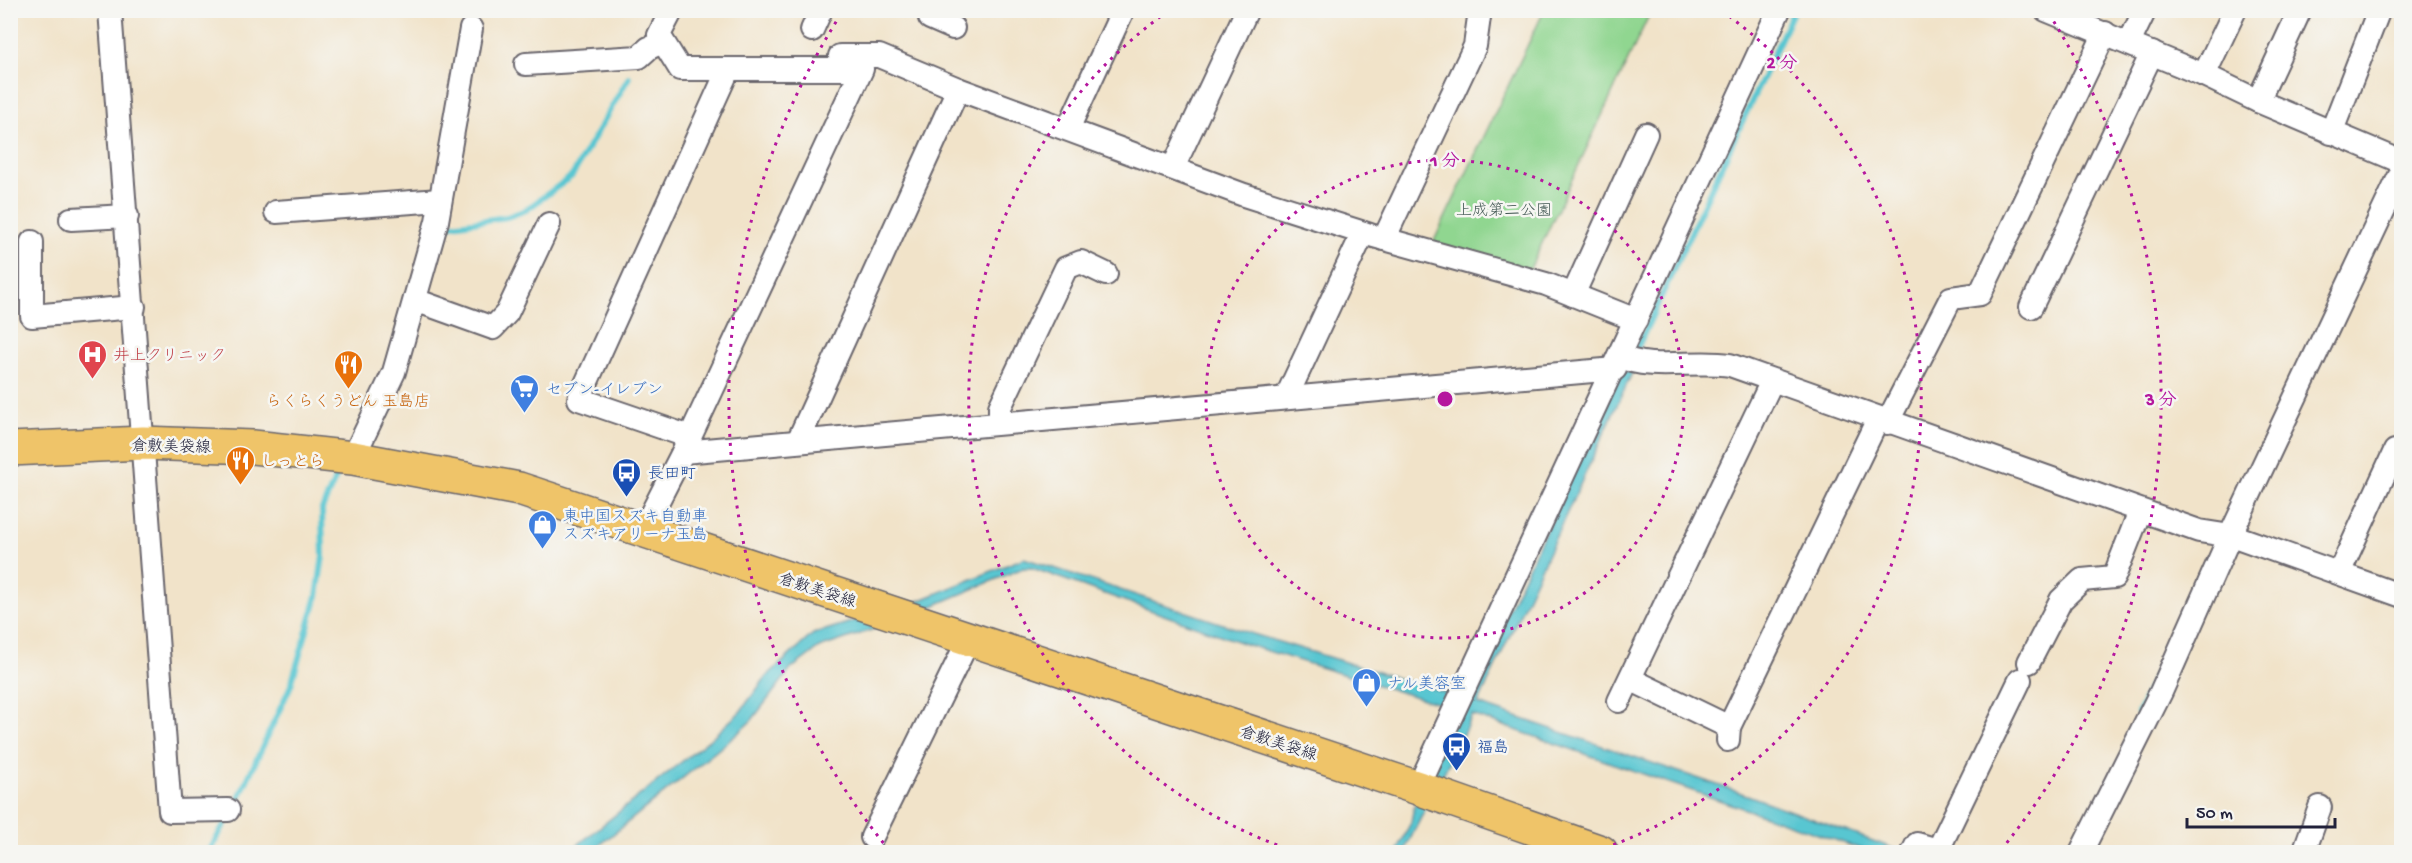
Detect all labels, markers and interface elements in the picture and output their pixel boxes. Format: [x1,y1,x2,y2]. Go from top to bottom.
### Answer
text: 2 分 [1766,53,1798,75]
text: 1 分 [1429,151,1460,173]
park label: 上成第二公園 [1456,201,1552,222]
hospital icon: 井上クリニック [77,338,109,380]
place label: 井上クリニック [114,347,226,367]
restaurant icon: らくらくうどん 玉島店 [332,348,364,390]
supermarket icon: セブン-イレブン [509,372,541,414]
place label: セブン-イレブン [546,381,663,401]
centre of rings [1435,389,1455,409]
text: 3 分 [2144,390,2177,412]
place label: らくらくうどん 玉島店 [266,393,430,413]
street label: 倉敷美袋線 [131,436,211,459]
restaurant icon: しっとら [224,444,256,486]
place label: しっとら [261,453,325,473]
bus stop icon: 長田町 [611,456,643,498]
place label: 長田町 [648,465,696,485]
place label: 東中国スズキ自動車 スズキアリーナ玉島 [563,507,708,546]
shop icon: 東中国スズキ自動車 スズキアリーナ玉島 [526,508,558,550]
street label: 倉敷美袋線 [776,569,859,614]
shop icon: ナル美容室 [1350,666,1382,708]
place label: ナル美容室 [1387,675,1466,695]
street label: 倉敷美袋線 [1237,722,1320,767]
bus stop icon: 福島 [1440,730,1472,772]
place label: 福島 [1477,739,1509,759]
scale bar [2187,791,2336,829]
text: 50 m [2196,804,2233,825]

